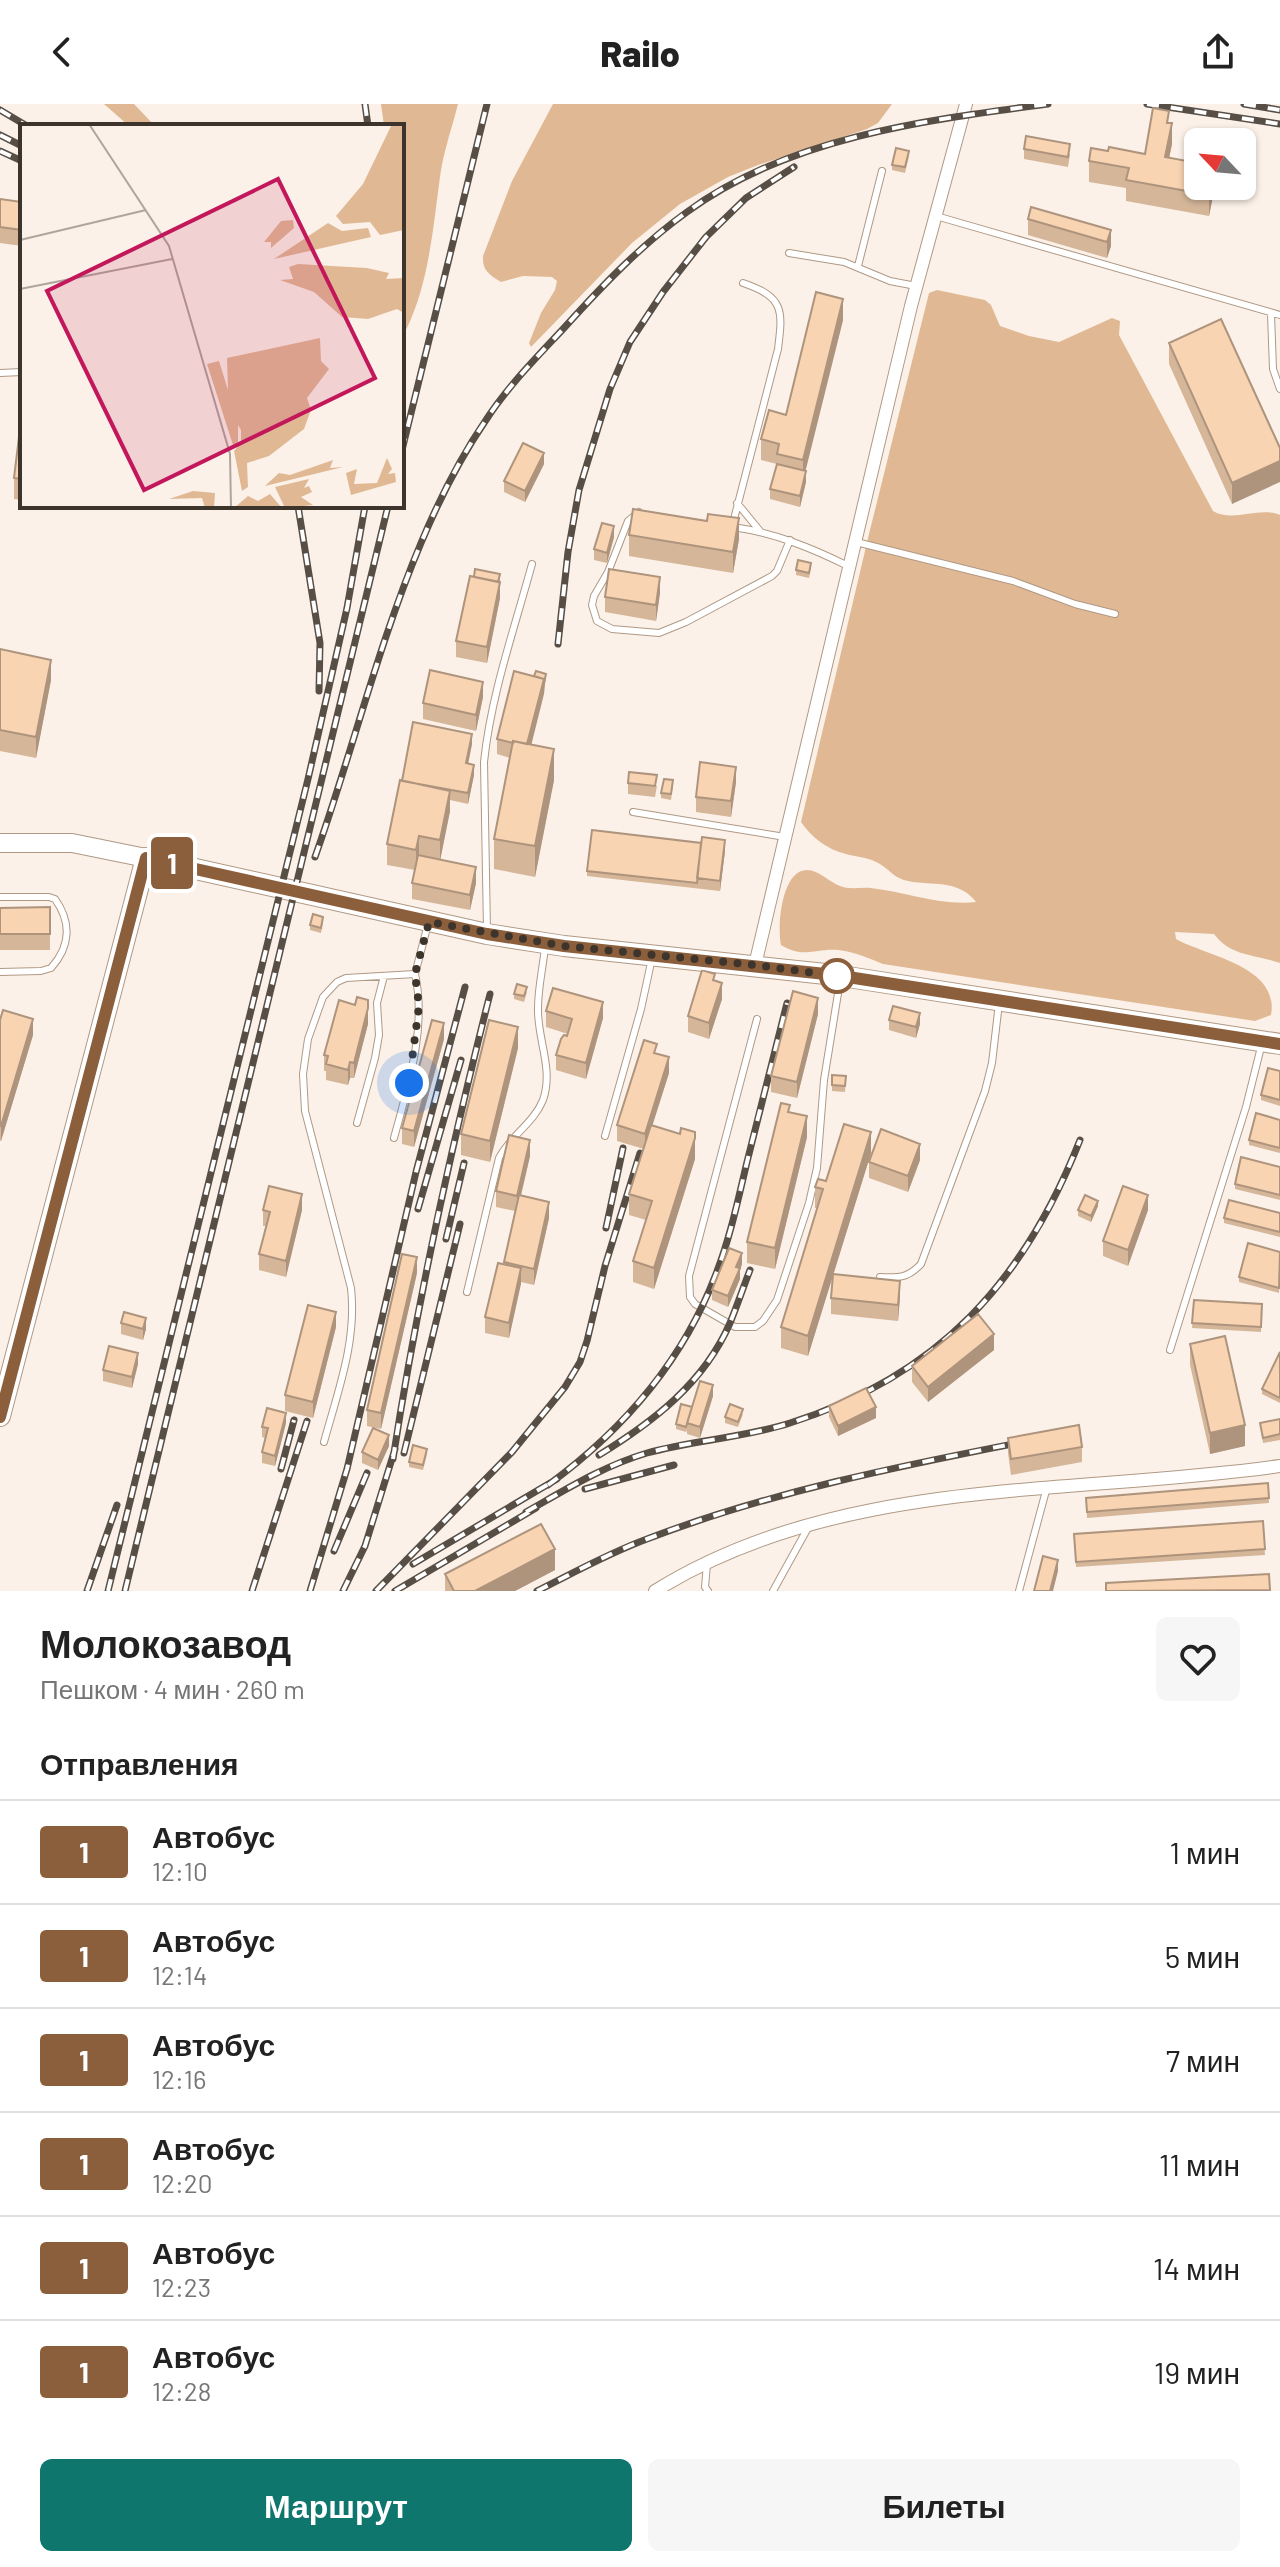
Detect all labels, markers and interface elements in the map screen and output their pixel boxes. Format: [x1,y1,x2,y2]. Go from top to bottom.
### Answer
icon: back [40,30,84,74]
icon: share [1196,30,1240,74]
text: Railo [600,31,680,74]
inset map [20,124,404,508]
north arrow [1184,128,1256,200]
map controls [1184,128,1256,200]
line badge: 1 [146,837,198,889]
text: 1 [167,846,177,880]
unlabelled marker [820,959,854,993]
your location [389,1063,429,1103]
button: heart [1156,1617,1240,1701]
text: Молокозавод [40,1620,291,1666]
text: Пешком · 4 мин · 260 m [40,1673,305,1704]
text: Отправления [40,1745,239,1781]
text: Автобус [152,1818,275,1854]
text: 1 мин [1170,1834,1240,1870]
text: 1 [79,1835,89,1869]
text: 12:10 [152,1855,208,1886]
text: Автобус [152,1922,275,1958]
text: 5 мин [1165,1938,1240,1974]
text: 1 [79,1939,89,1973]
text: 12:14 [152,1959,207,1990]
text: Автобус [152,2026,275,2062]
text: 7 мин [1166,2042,1240,2078]
text: 1 [79,2043,89,2077]
text: 12:16 [152,2063,206,2094]
text: Автобус [152,2130,275,2166]
text: 11 мин [1159,2146,1240,2182]
text: 1 [79,2147,89,2181]
text: 12:20 [152,2167,212,2198]
text: Автобус [152,2234,275,2270]
text: 14 мин [1153,2250,1240,2286]
text: 1 [79,2251,89,2285]
text: 12:23 [152,2271,211,2302]
text: Автобус [152,2338,275,2374]
text: 19 мин [1154,2354,1240,2390]
text: 1 [79,2355,89,2389]
text: 12:28 [152,2375,211,2406]
button: Маршрут [40,2459,632,2551]
button: Билеты [648,2459,1240,2551]

